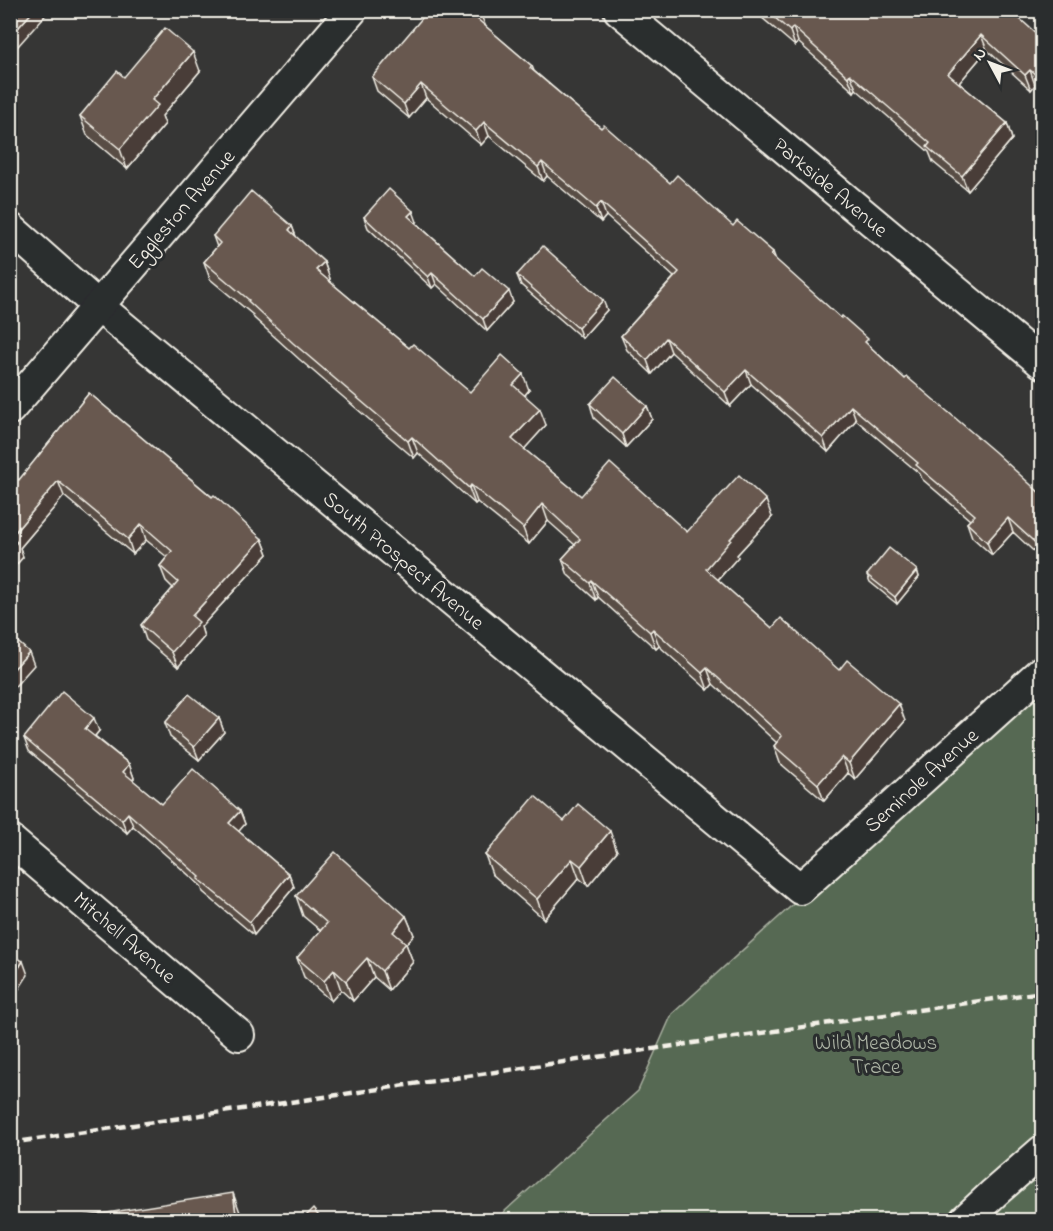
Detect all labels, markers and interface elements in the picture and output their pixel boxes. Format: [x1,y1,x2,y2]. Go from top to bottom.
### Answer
north arrow [960,33,1020,93]
text: N [968,42,993,66]
street label: Parkside Avenue [766,132,894,246]
street label: Eggleston Avenue [122,143,245,278]
street label: South Prospect Avenue [315,485,491,639]
street label: Seminole Avenue [859,722,987,841]
street label: Mitchell Avenue [66,885,182,992]
park label: Wild Meadows Trace [815,1029,937,1083]

